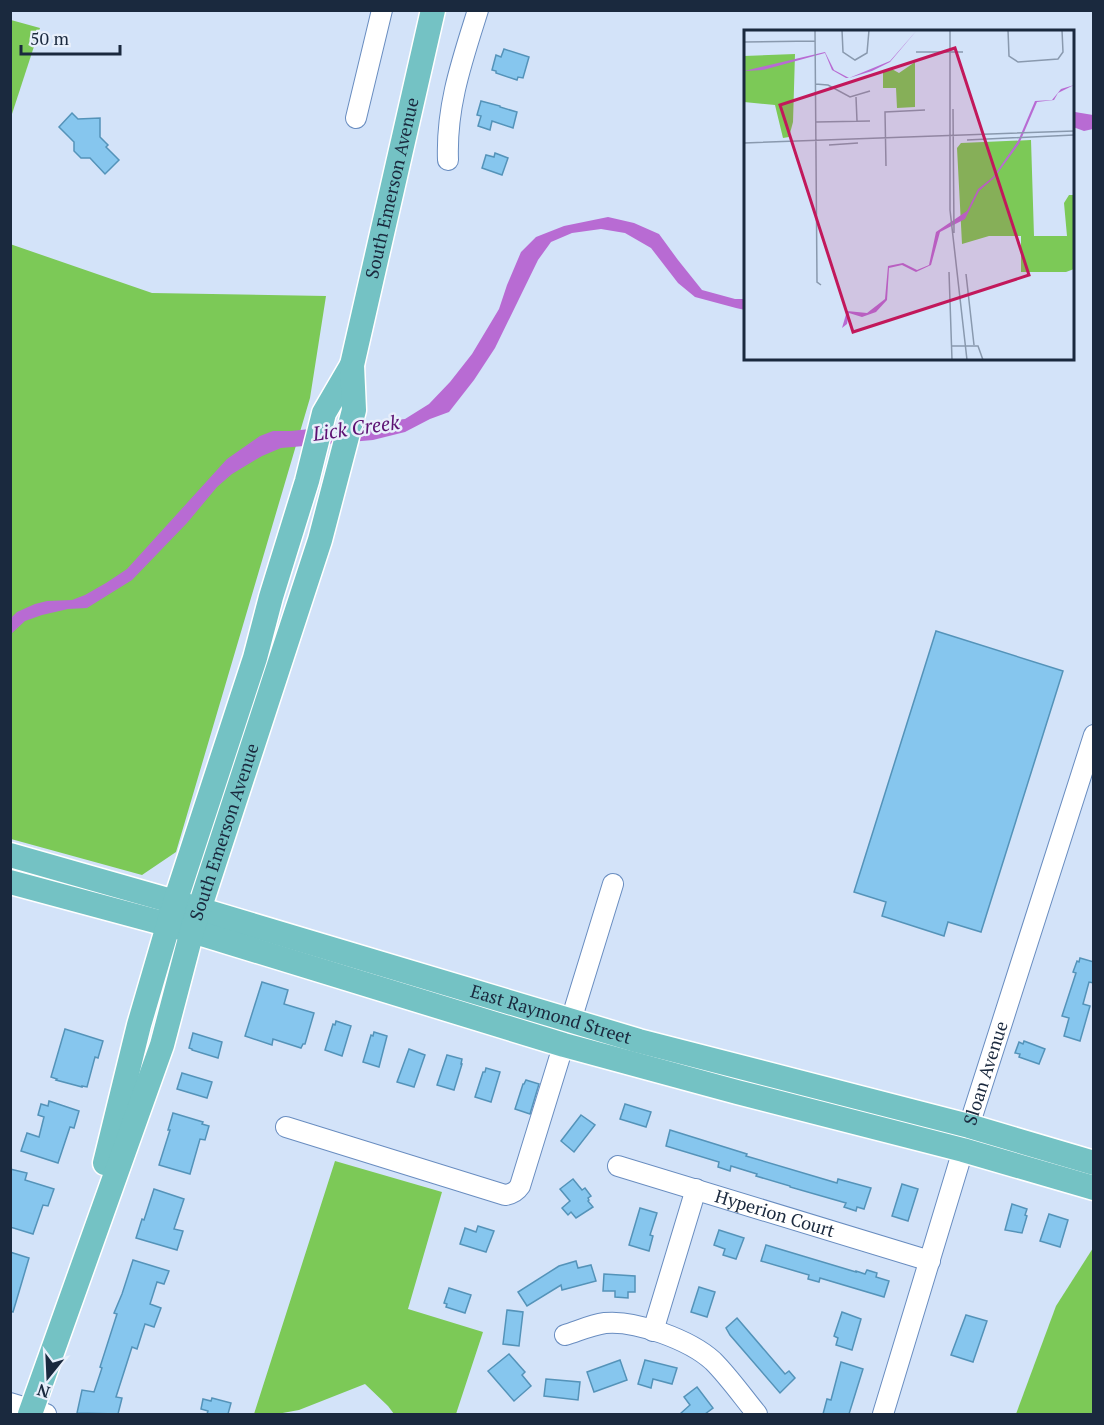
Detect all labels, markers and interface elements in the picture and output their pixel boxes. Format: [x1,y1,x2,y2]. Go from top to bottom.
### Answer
scale bar [21,18,120,56]
text: 50 m [30,26,70,50]
inset map [744,30,1074,360]
street label: South Emerson Avenue [359,95,424,281]
water label: Lick Creek [310,408,402,447]
street label: South Emerson Avenue [183,740,264,923]
street label: East Raymond Street [468,978,635,1049]
street label: Sloan Avenue [957,1018,1013,1128]
street label: Hyperion Court [712,1183,838,1242]
north arrow [18,1347,78,1407]
text: N [34,1379,53,1404]

